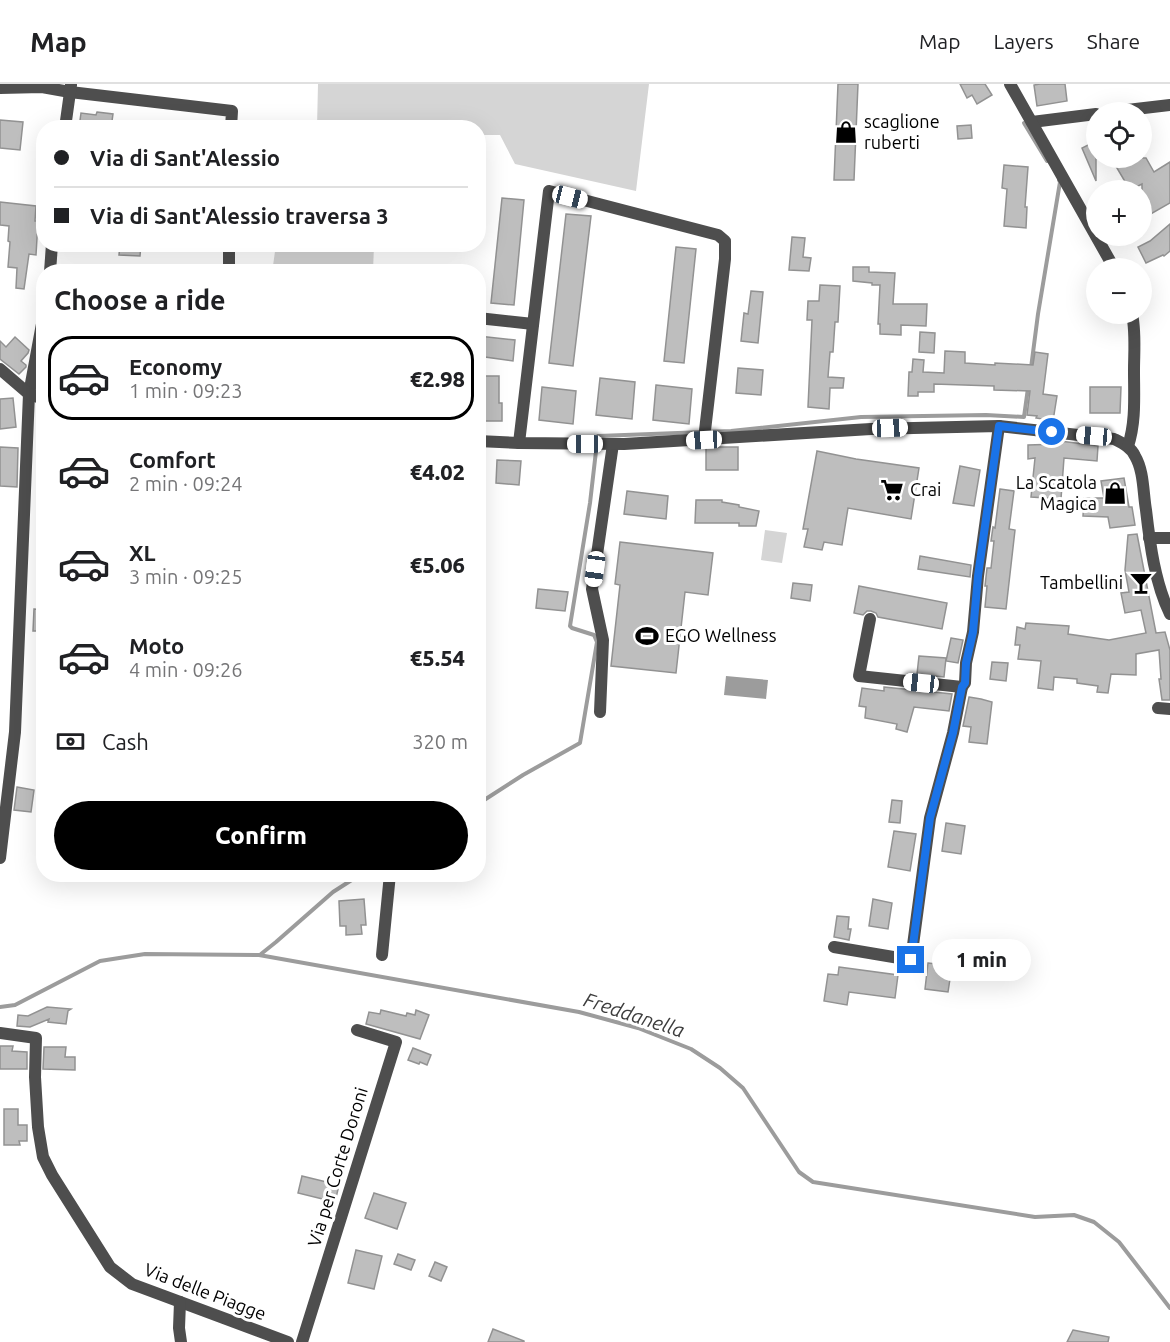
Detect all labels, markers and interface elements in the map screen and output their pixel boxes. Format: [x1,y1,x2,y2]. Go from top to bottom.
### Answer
text: Map [30,26,87,57]
text: Map [919,29,960,53]
text: Layers [993,29,1054,53]
text: Share [1087,29,1140,53]
map controls [1086,102,1152,324]
button: locate [1086,102,1152,168]
place label: scaglione ruberti [864,111,940,152]
shop icon: scaglione ruberti [833,119,859,145]
text: Via di Sant'Alessio [90,145,280,170]
button: + [1086,180,1152,246]
car [550,184,590,210]
text: Via di Sant'Alessio traversa 3 [90,203,389,228]
button: − [1086,258,1152,324]
text: Choose a ride [54,285,226,315]
icon: car [57,351,111,405]
text: Economy [129,354,222,379]
text: €2.98 [410,366,465,391]
text: 1 min · 09:23 [129,379,243,402]
car [872,418,908,438]
route start [1038,418,1065,445]
car [1075,425,1113,447]
car [686,430,722,450]
car [567,435,603,453]
icon: car [57,444,111,498]
text: Comfort [129,447,216,472]
text: €4.02 [410,459,465,484]
text: 2 min · 09:24 [129,472,243,495]
place label: La Scatola Magica [1016,472,1097,513]
supermarket icon: Crai [879,477,905,503]
place label: Crai [910,479,941,499]
shop icon: La Scatola Magica [1102,480,1128,506]
icon: car [57,537,111,591]
text: XL [129,540,156,565]
car [584,550,606,588]
text: €5.06 [410,552,465,577]
text: 3 min · 09:25 [129,565,243,588]
bar icon: Tambellini [1128,570,1154,596]
place label: Tambellini [1040,572,1123,592]
sports icon: EGO Wellness [634,623,660,649]
place label: EGO Wellness [665,625,777,645]
icon: car [57,630,111,684]
text: Moto [129,633,184,658]
text: €5.54 [410,645,465,670]
text: 4 min · 09:26 [129,658,243,681]
car [902,672,940,694]
icon: cash [54,725,87,758]
text: Cash [102,729,149,754]
text: 320 m [412,730,468,753]
button: Confirm [54,801,468,870]
callout: 1 min [932,939,1031,981]
route end [897,946,924,973]
text: 1 min [956,948,1007,971]
water label: Freddanella [581,987,687,1042]
street label: Via per Corte Doroni [303,1084,371,1249]
street label: Via delle Piagge [142,1259,269,1323]

